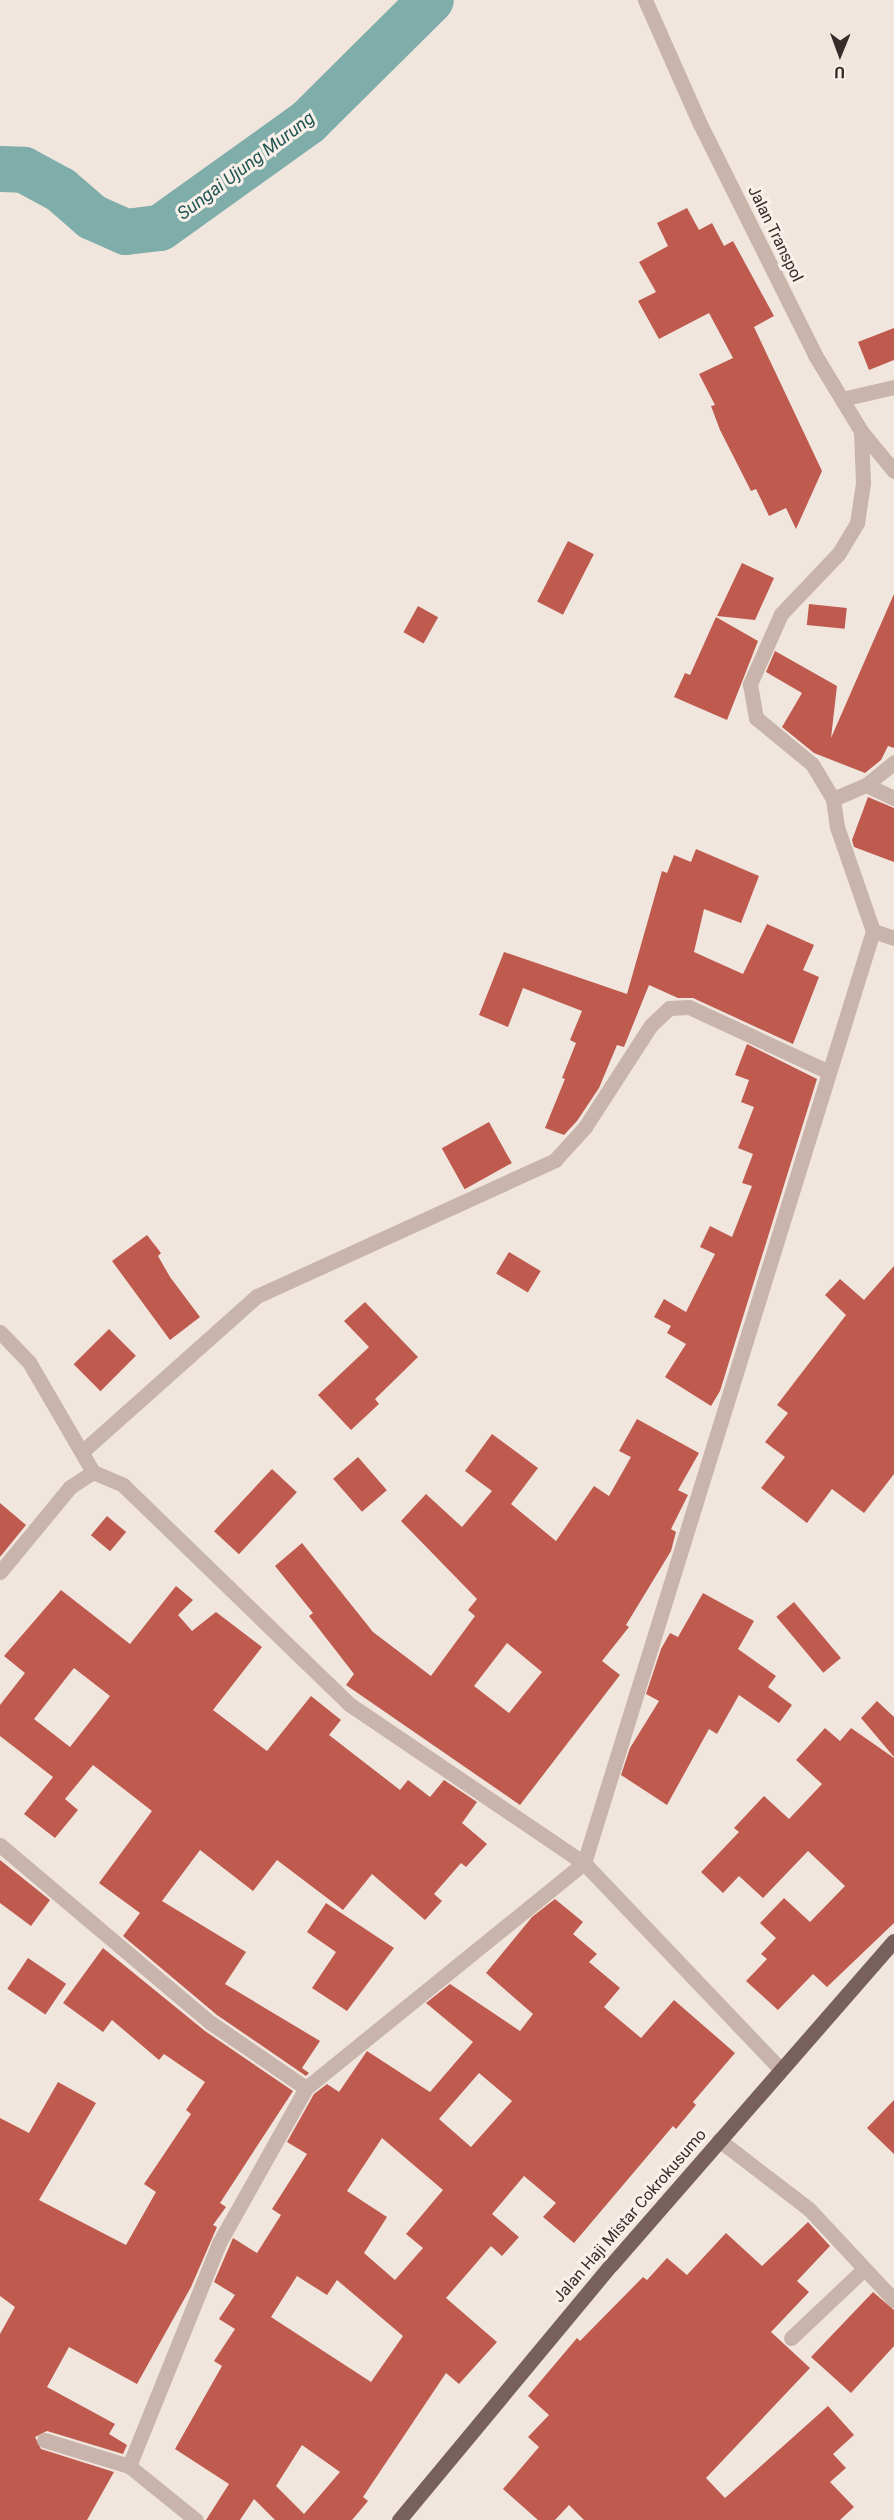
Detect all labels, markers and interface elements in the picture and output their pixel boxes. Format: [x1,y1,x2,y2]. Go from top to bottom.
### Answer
north arrow [810,24,870,84]
text: U [834,63,845,82]
water label: Sungai Ujung Murung [173,107,319,225]
street label: Jalan Transpol [743,183,807,285]
street label: Jalan Haji Mistar Cokrokusumo [549,2125,711,2307]

